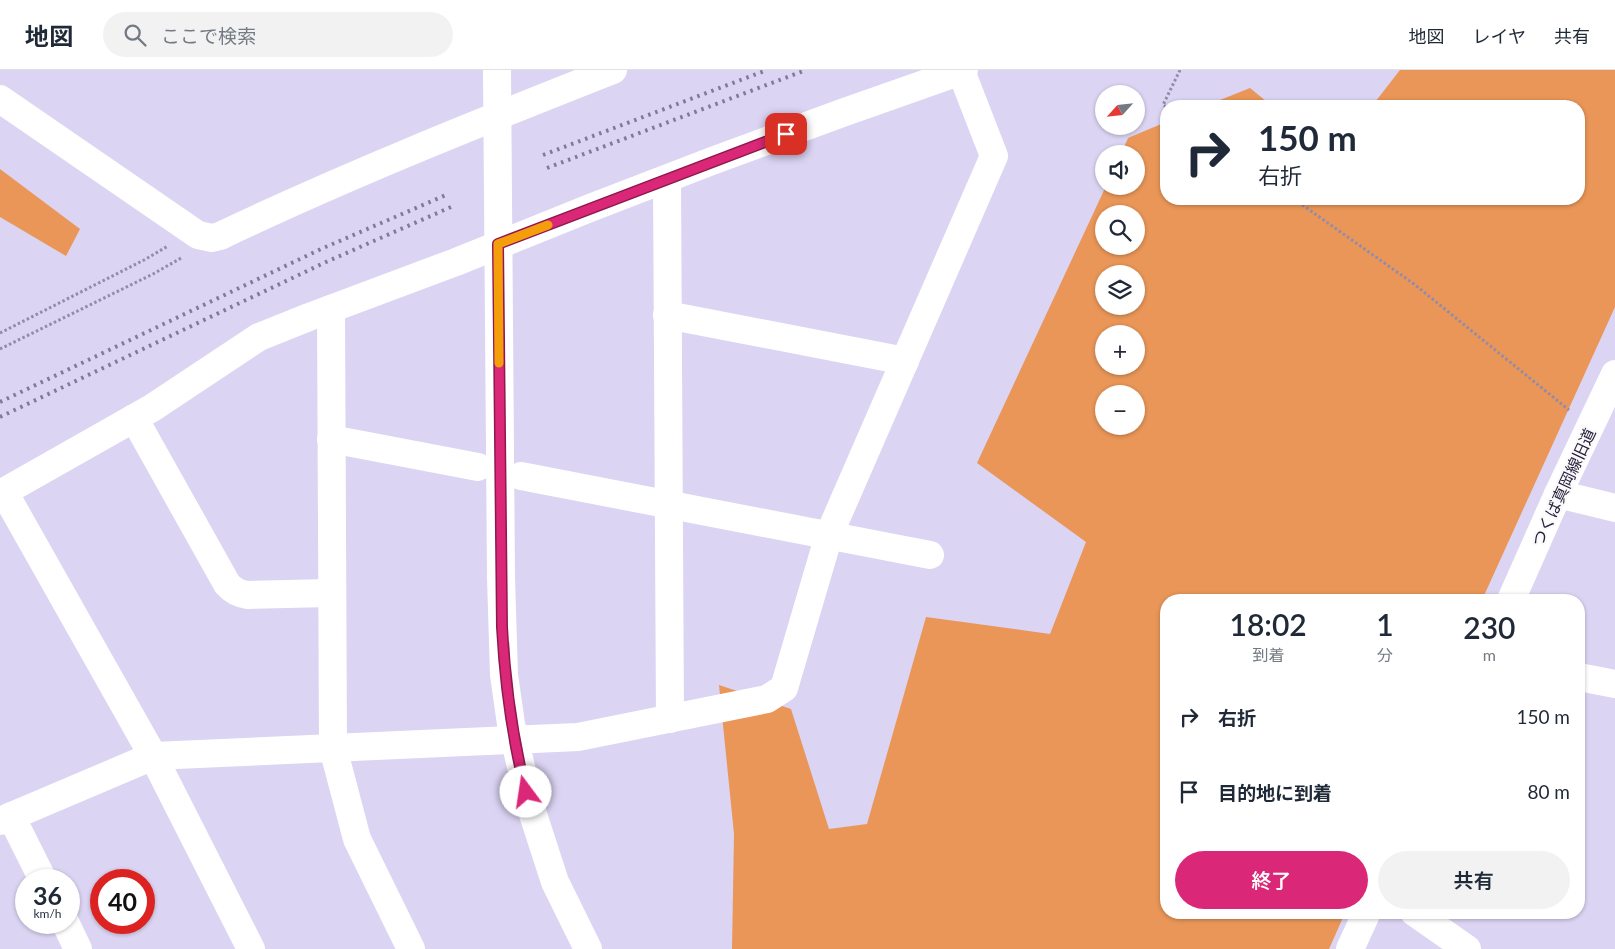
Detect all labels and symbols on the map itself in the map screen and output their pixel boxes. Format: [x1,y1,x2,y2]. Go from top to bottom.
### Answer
north arrow [1095,85,1145,135]
pin [765,113,807,155]
street label: つくば真岡線旧道 [1527,425,1599,549]
position arrow [499,765,551,817]
speed limit sign: 40 [90,869,155,934]

